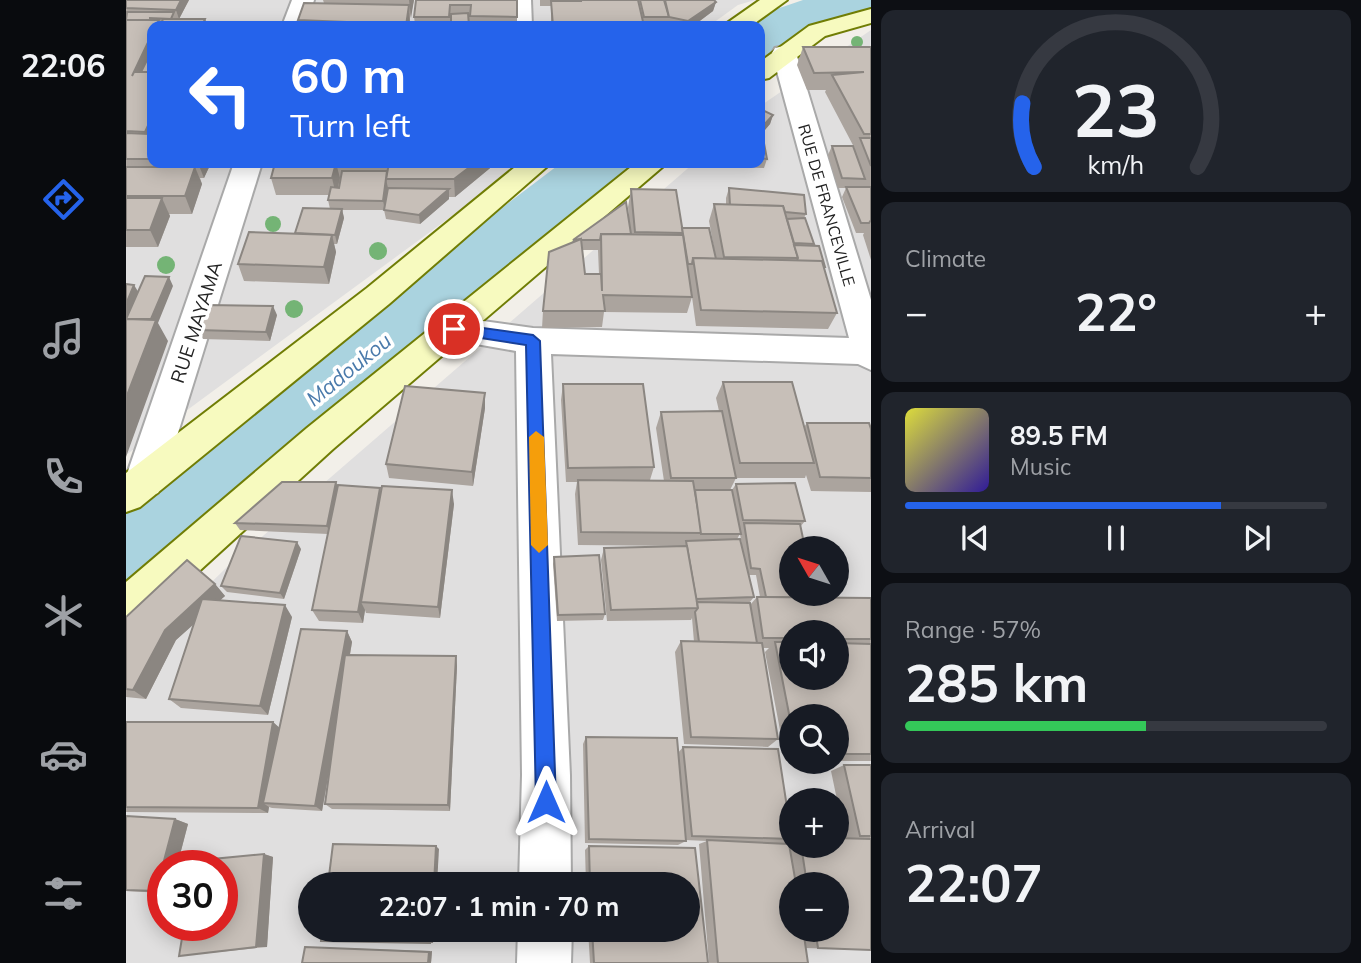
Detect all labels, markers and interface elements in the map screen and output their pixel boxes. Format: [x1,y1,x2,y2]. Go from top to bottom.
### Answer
text: 60 m [290,44,406,105]
text: 22:06 [21,45,105,85]
icon: left [175,49,266,140]
text: 23 [1072,64,1160,155]
text: Turn left [290,105,410,145]
street label: RUE DE FRANCEVILLE [794,122,860,288]
text: km/h [1088,149,1144,180]
icon: directions [39,175,88,224]
text: Climate [905,244,986,273]
street label: RUE MAYAMA [165,258,227,386]
text: 22° [1075,279,1157,344]
text: − [905,288,928,336]
text: + [1304,288,1327,336]
pin [424,299,484,359]
icon: arrive [435,310,473,348]
icon: music [39,314,88,363]
water label: Madoukou [301,327,396,411]
text: 89.5 FM [1010,419,1108,452]
icon: phone [39,452,88,501]
text: Music [1010,452,1071,481]
icon: previous [956,519,994,557]
icon: pause [1097,519,1135,557]
icon: next [1238,519,1276,557]
north arrow [779,536,849,606]
map controls [779,536,849,942]
icon: climate [39,591,88,640]
text: Range · 57% [905,615,1041,644]
button: sound [779,620,849,690]
text: 285 km [905,650,1088,715]
button: search [779,704,849,774]
icon: car [39,730,88,779]
position arrow [509,765,583,839]
button: + [779,788,849,858]
text: Arrival [905,815,975,844]
speed limit sign: 30 [147,850,238,941]
text: 22:07 [905,850,1043,915]
icon: filters [39,869,88,918]
button: − [779,872,849,942]
text: 22:07 · 1 min · 70 m [379,890,619,923]

